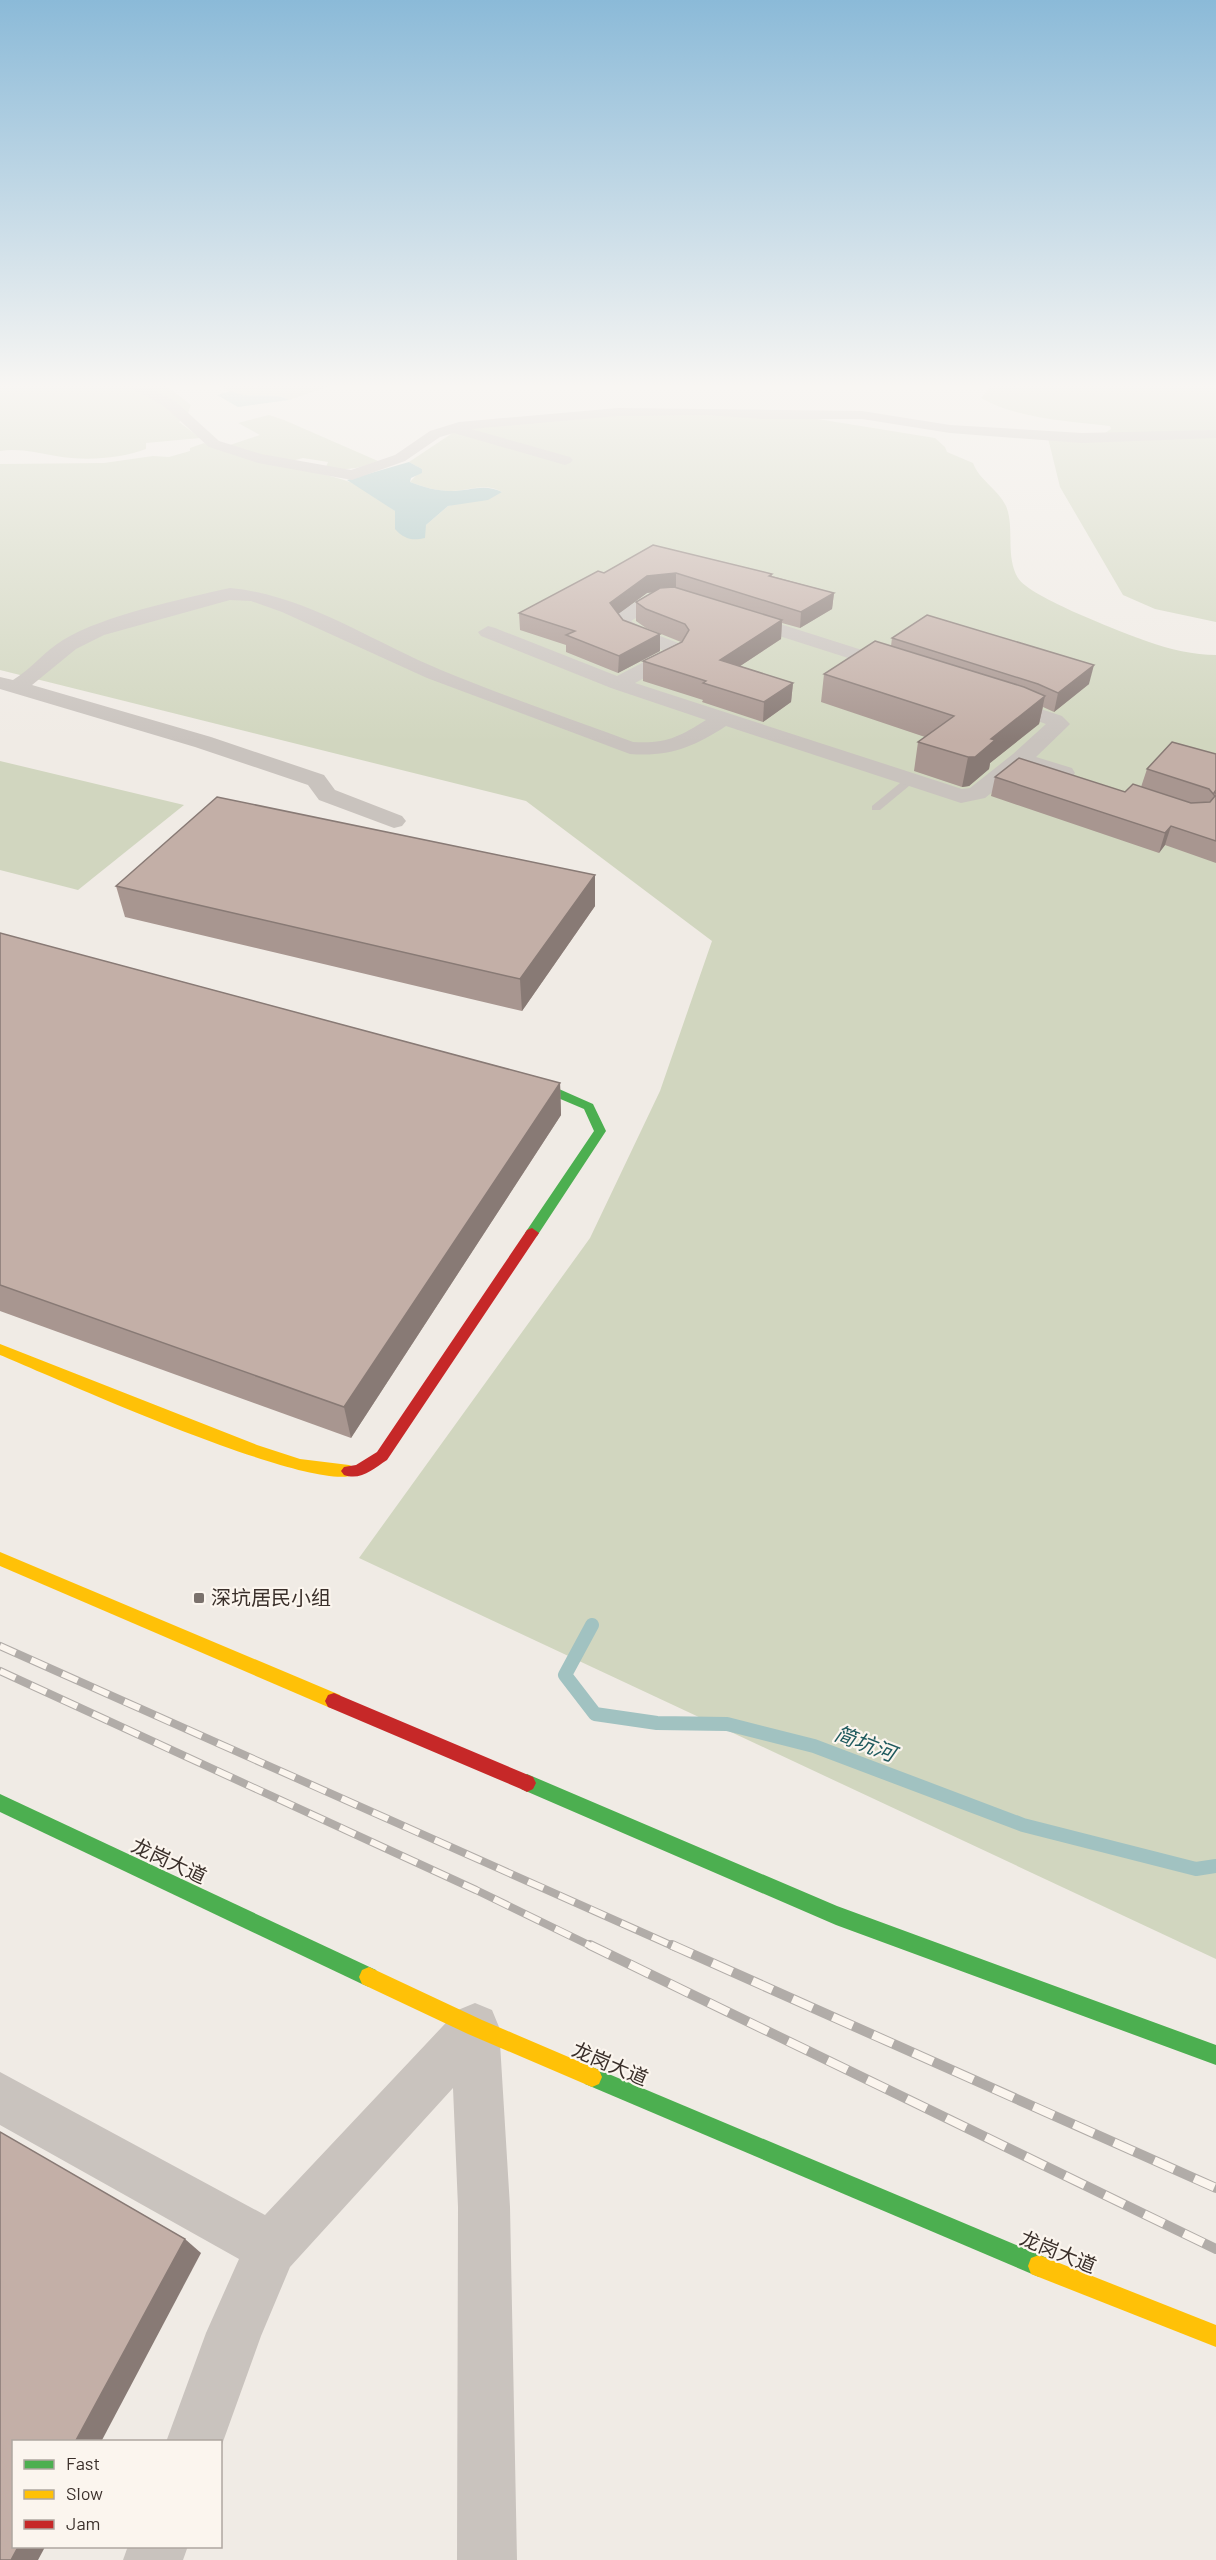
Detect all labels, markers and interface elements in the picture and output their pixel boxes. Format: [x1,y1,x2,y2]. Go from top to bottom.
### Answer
place label: 深坑居民小组 [211,1585,331,1609]
marker: 深坑居民小组 [192,1591,206,1605]
water label: 简坑河 [832,1720,903,1767]
street label: 龙岗大道 [128,1832,211,1888]
street label: 龙岗大道 [569,2036,652,2090]
street label: 龙岗大道 [1017,2225,1100,2277]
legend [12,2440,222,2548]
text: Fast [66,2452,100,2474]
text: Slow [66,2482,103,2504]
text: Jam [66,2512,100,2534]

